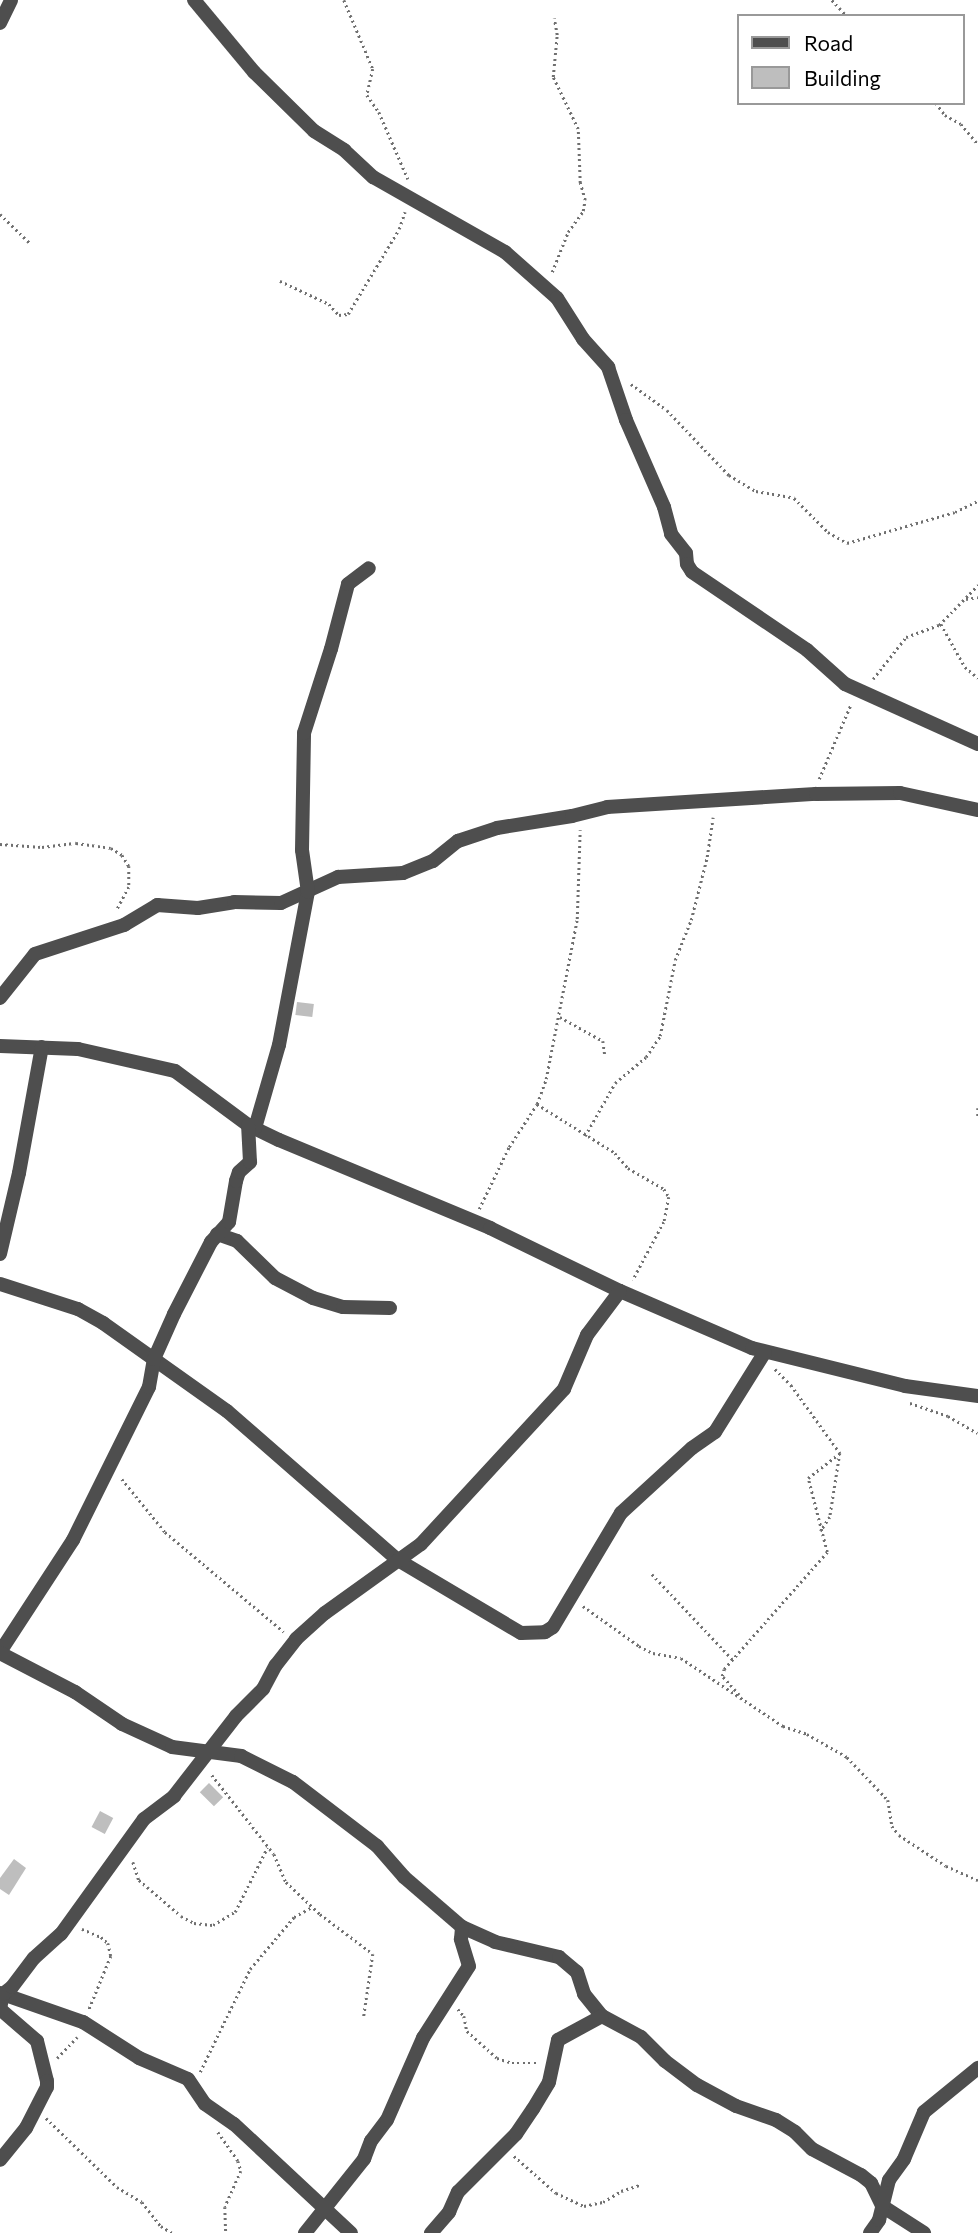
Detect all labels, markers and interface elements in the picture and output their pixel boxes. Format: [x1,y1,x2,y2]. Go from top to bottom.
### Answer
legend [736,14,964,105]
text: Road [804,30,853,55]
text: Building [804,65,881,90]

